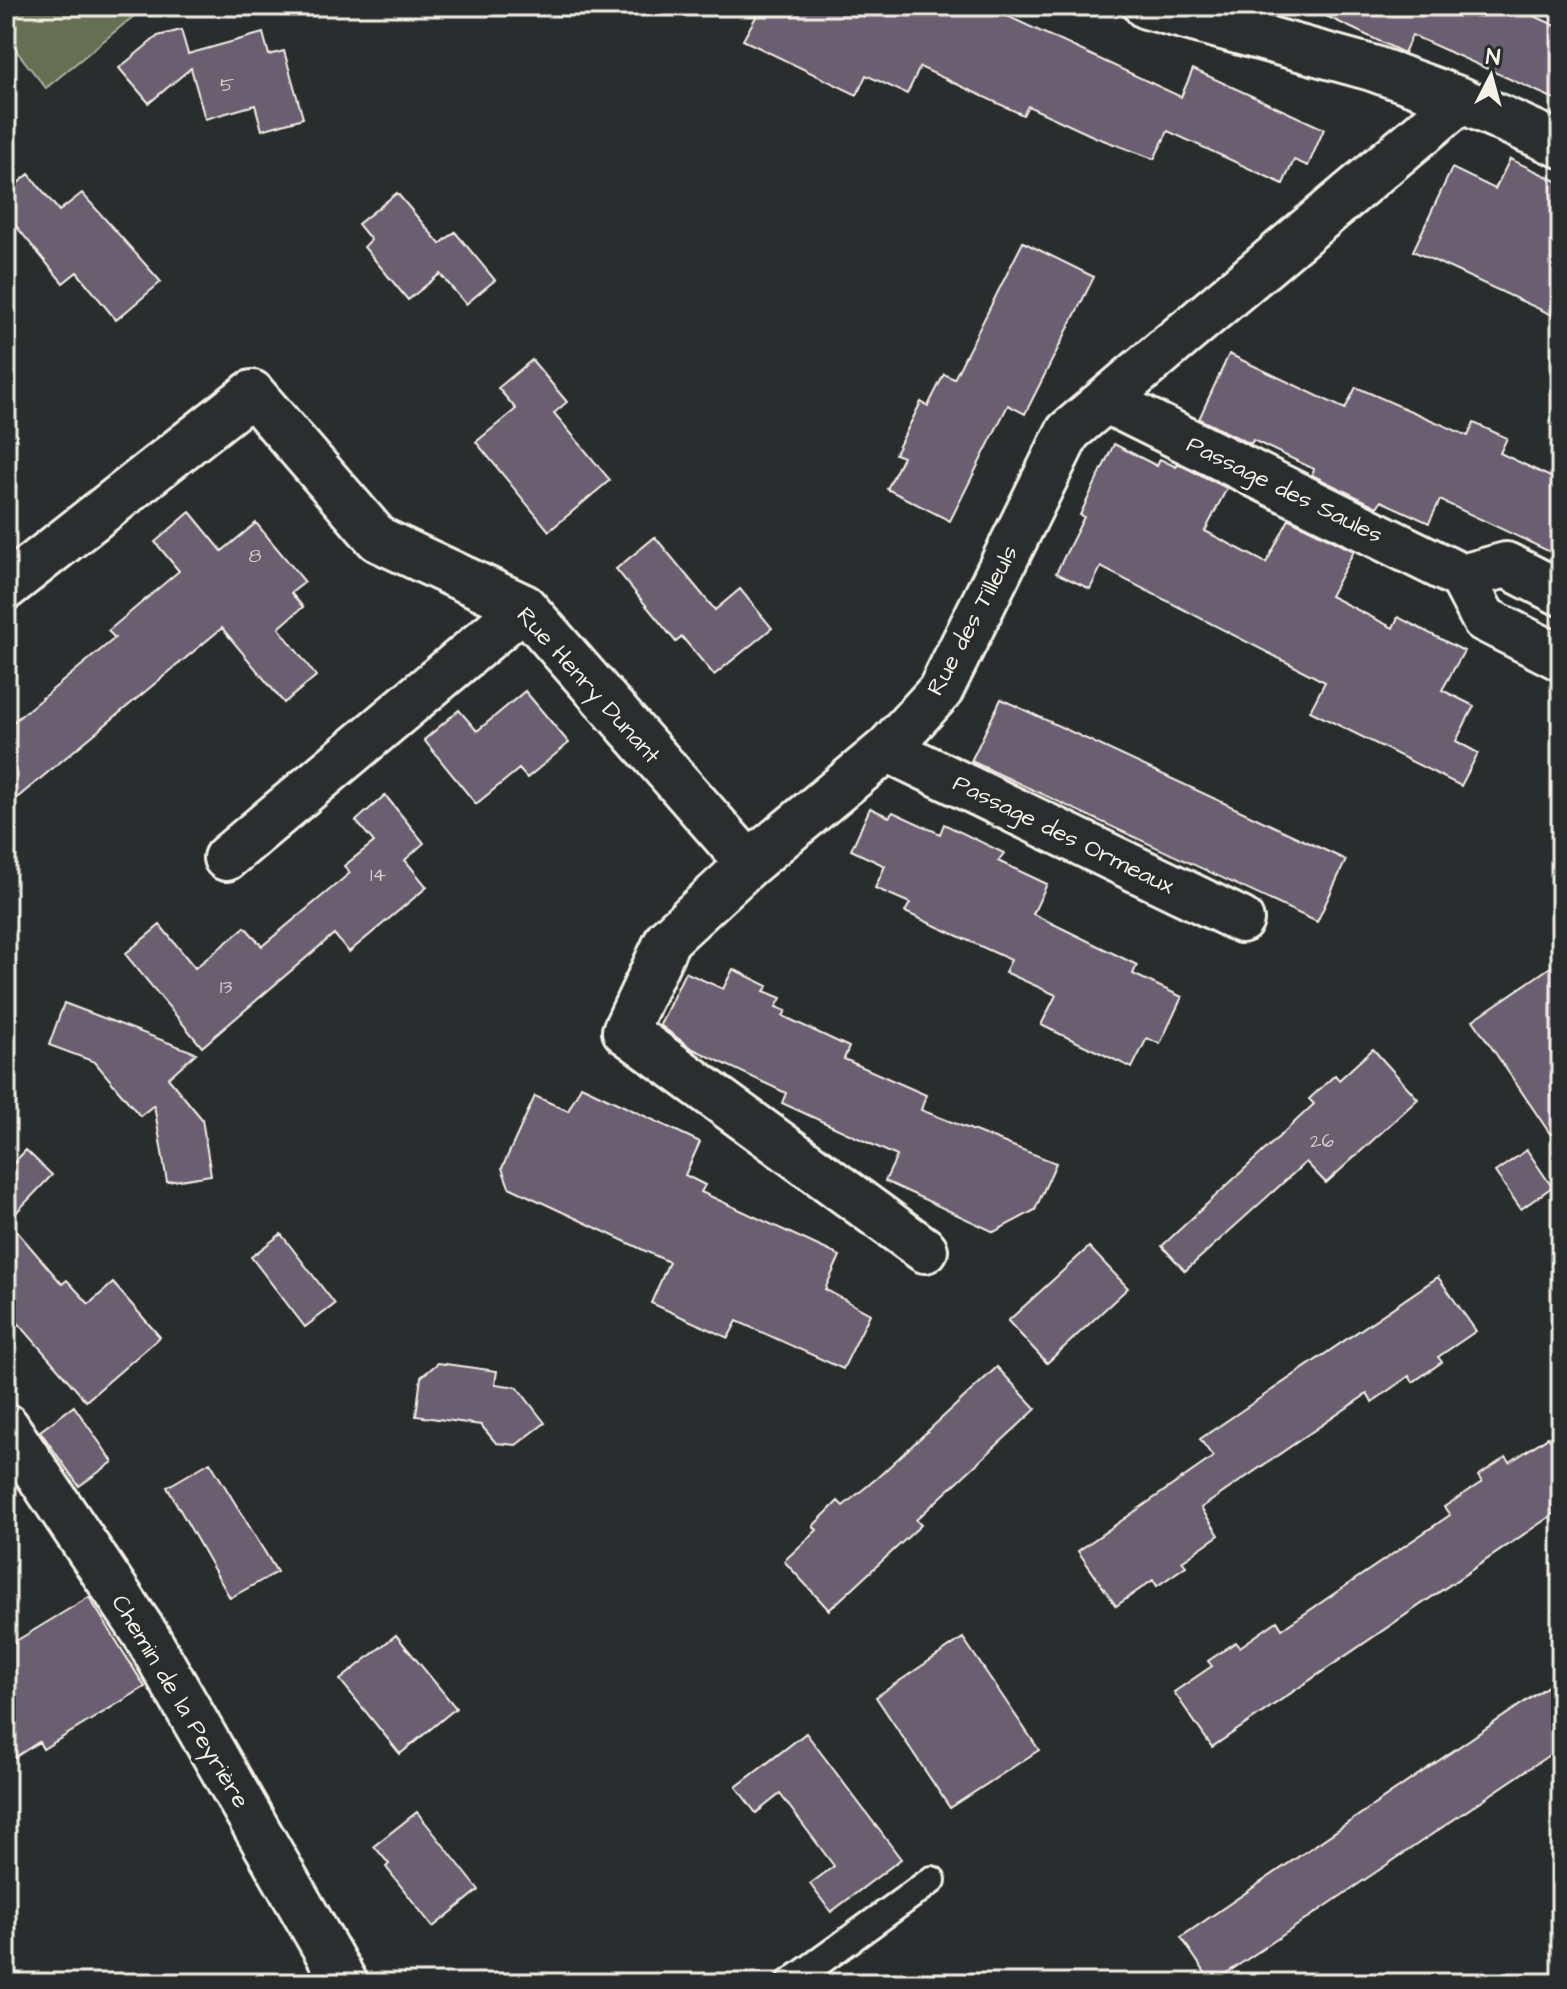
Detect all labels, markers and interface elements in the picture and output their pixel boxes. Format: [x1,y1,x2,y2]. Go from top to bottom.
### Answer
north arrow [1451,36,1531,116]
text: N [1484,41,1502,74]
house number: 5 [220,71,234,99]
street label: Passage des Saules [1180,428,1388,553]
street label: Rue des Tilleuls [919,539,1027,702]
house number: 8 [249,542,262,570]
street label: Rue Henry Dunant [508,600,668,773]
street label: Passage des Ormeaux [947,766,1181,905]
house number: 14 [370,861,386,889]
house number: 13 [220,973,232,1001]
house number: 26 [1310,1127,1334,1155]
street label: Chemin de la Peyrière [102,1588,258,1815]

